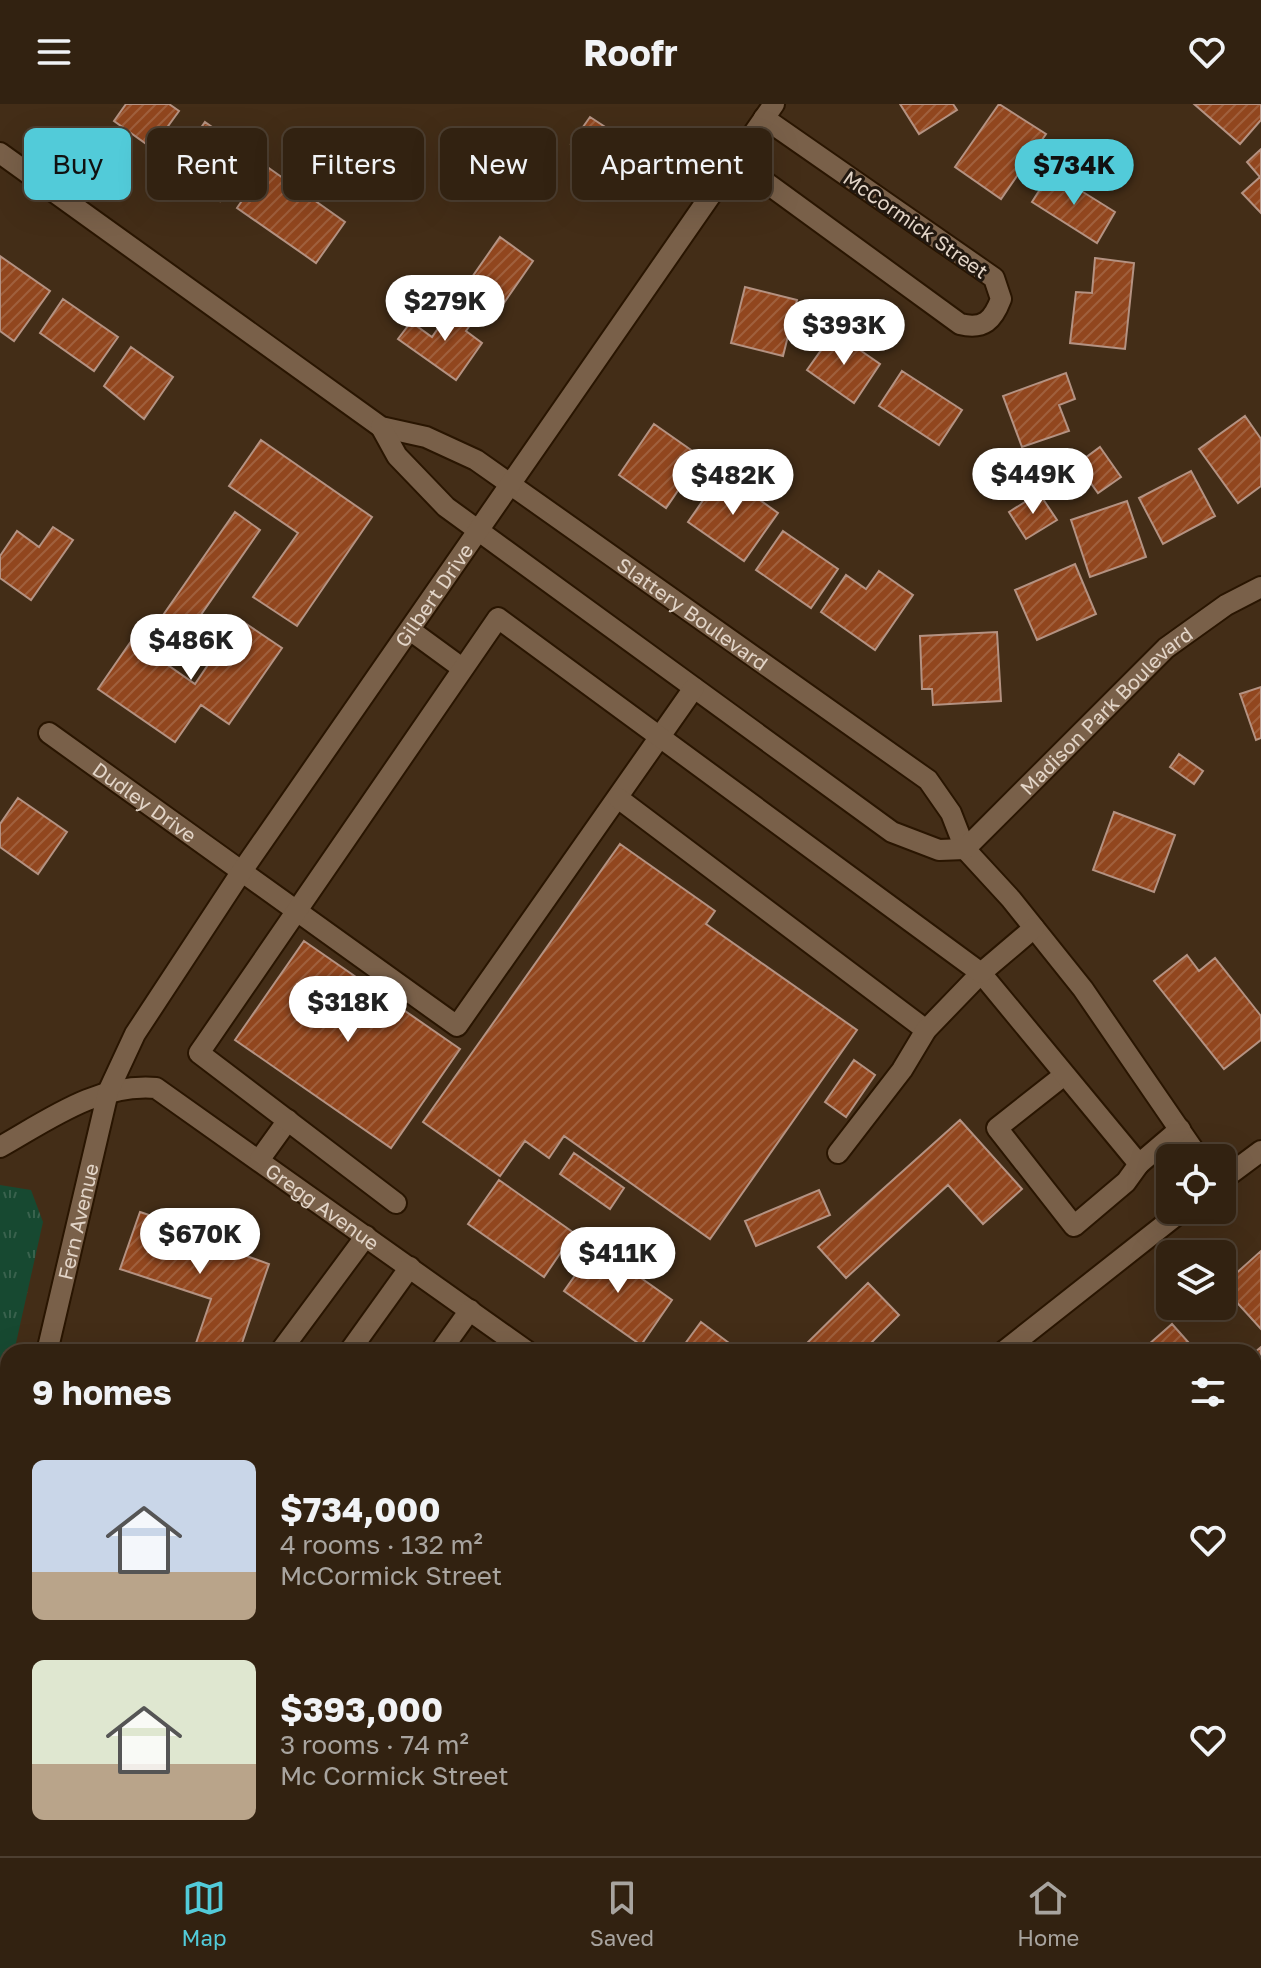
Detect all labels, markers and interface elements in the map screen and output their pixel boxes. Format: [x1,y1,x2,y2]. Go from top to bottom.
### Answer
icon: menu [32,30,76,74]
icon: heart [1185,30,1229,74]
text: Roofr [583,31,678,74]
chip: Buy [24,128,131,200]
chip: Rent [147,128,267,200]
chip: Filters [283,128,424,200]
chip: New [440,128,556,200]
chip: Apartment [572,128,772,200]
pin: $734K [1018,139,1130,207]
text: $734K [1033,149,1115,180]
street label: McCormick Street [839,165,993,283]
pin: $279K [389,275,501,343]
text: $279K [404,285,486,316]
pin: $393K [788,299,900,367]
text: $393K [802,309,886,340]
pin: $449K [977,448,1089,516]
pin: $482K [677,449,789,517]
text: $449K [990,458,1076,489]
text: $482K [690,459,776,490]
street label: Gilbert Drive [389,539,478,651]
street label: Slattery Boulevard [613,552,773,675]
pin: $486K [135,614,247,682]
street label: Madison Park Boulevard [1015,621,1197,799]
text: $486K [148,624,234,655]
street label: Dudley Drive [88,757,201,847]
pin: $318K [292,976,404,1044]
text: $318K [307,986,389,1017]
map controls [1156,1144,1236,1320]
button: locate [1156,1144,1236,1224]
street label: Gregg Avenue [261,1158,384,1255]
street label: Fern Avenue [52,1161,103,1282]
pin: $670K [144,1208,256,1276]
text: $670K [158,1218,242,1249]
pin: $411K [562,1227,674,1295]
text: $411K [578,1237,658,1268]
button: layers [1156,1240,1236,1320]
icon: filters [1186,1370,1230,1414]
text: 9 homes [32,1372,172,1412]
text: $734,000 [280,1489,440,1529]
icon: home [96,1492,192,1588]
icon: heart [1186,1518,1230,1562]
text: 4 rooms · 132 m² [280,1529,483,1560]
text: McCormick Street [280,1560,502,1591]
text: $393,000 [280,1689,443,1729]
icon: home [96,1692,192,1788]
icon: heart [1186,1718,1230,1762]
text: 3 rooms · 74 m² [280,1729,469,1760]
text: Mc Cormick Street [280,1760,509,1791]
tab: Map [182,1876,227,1951]
tab: Saved [590,1876,654,1951]
tab: Home [1017,1876,1079,1951]

